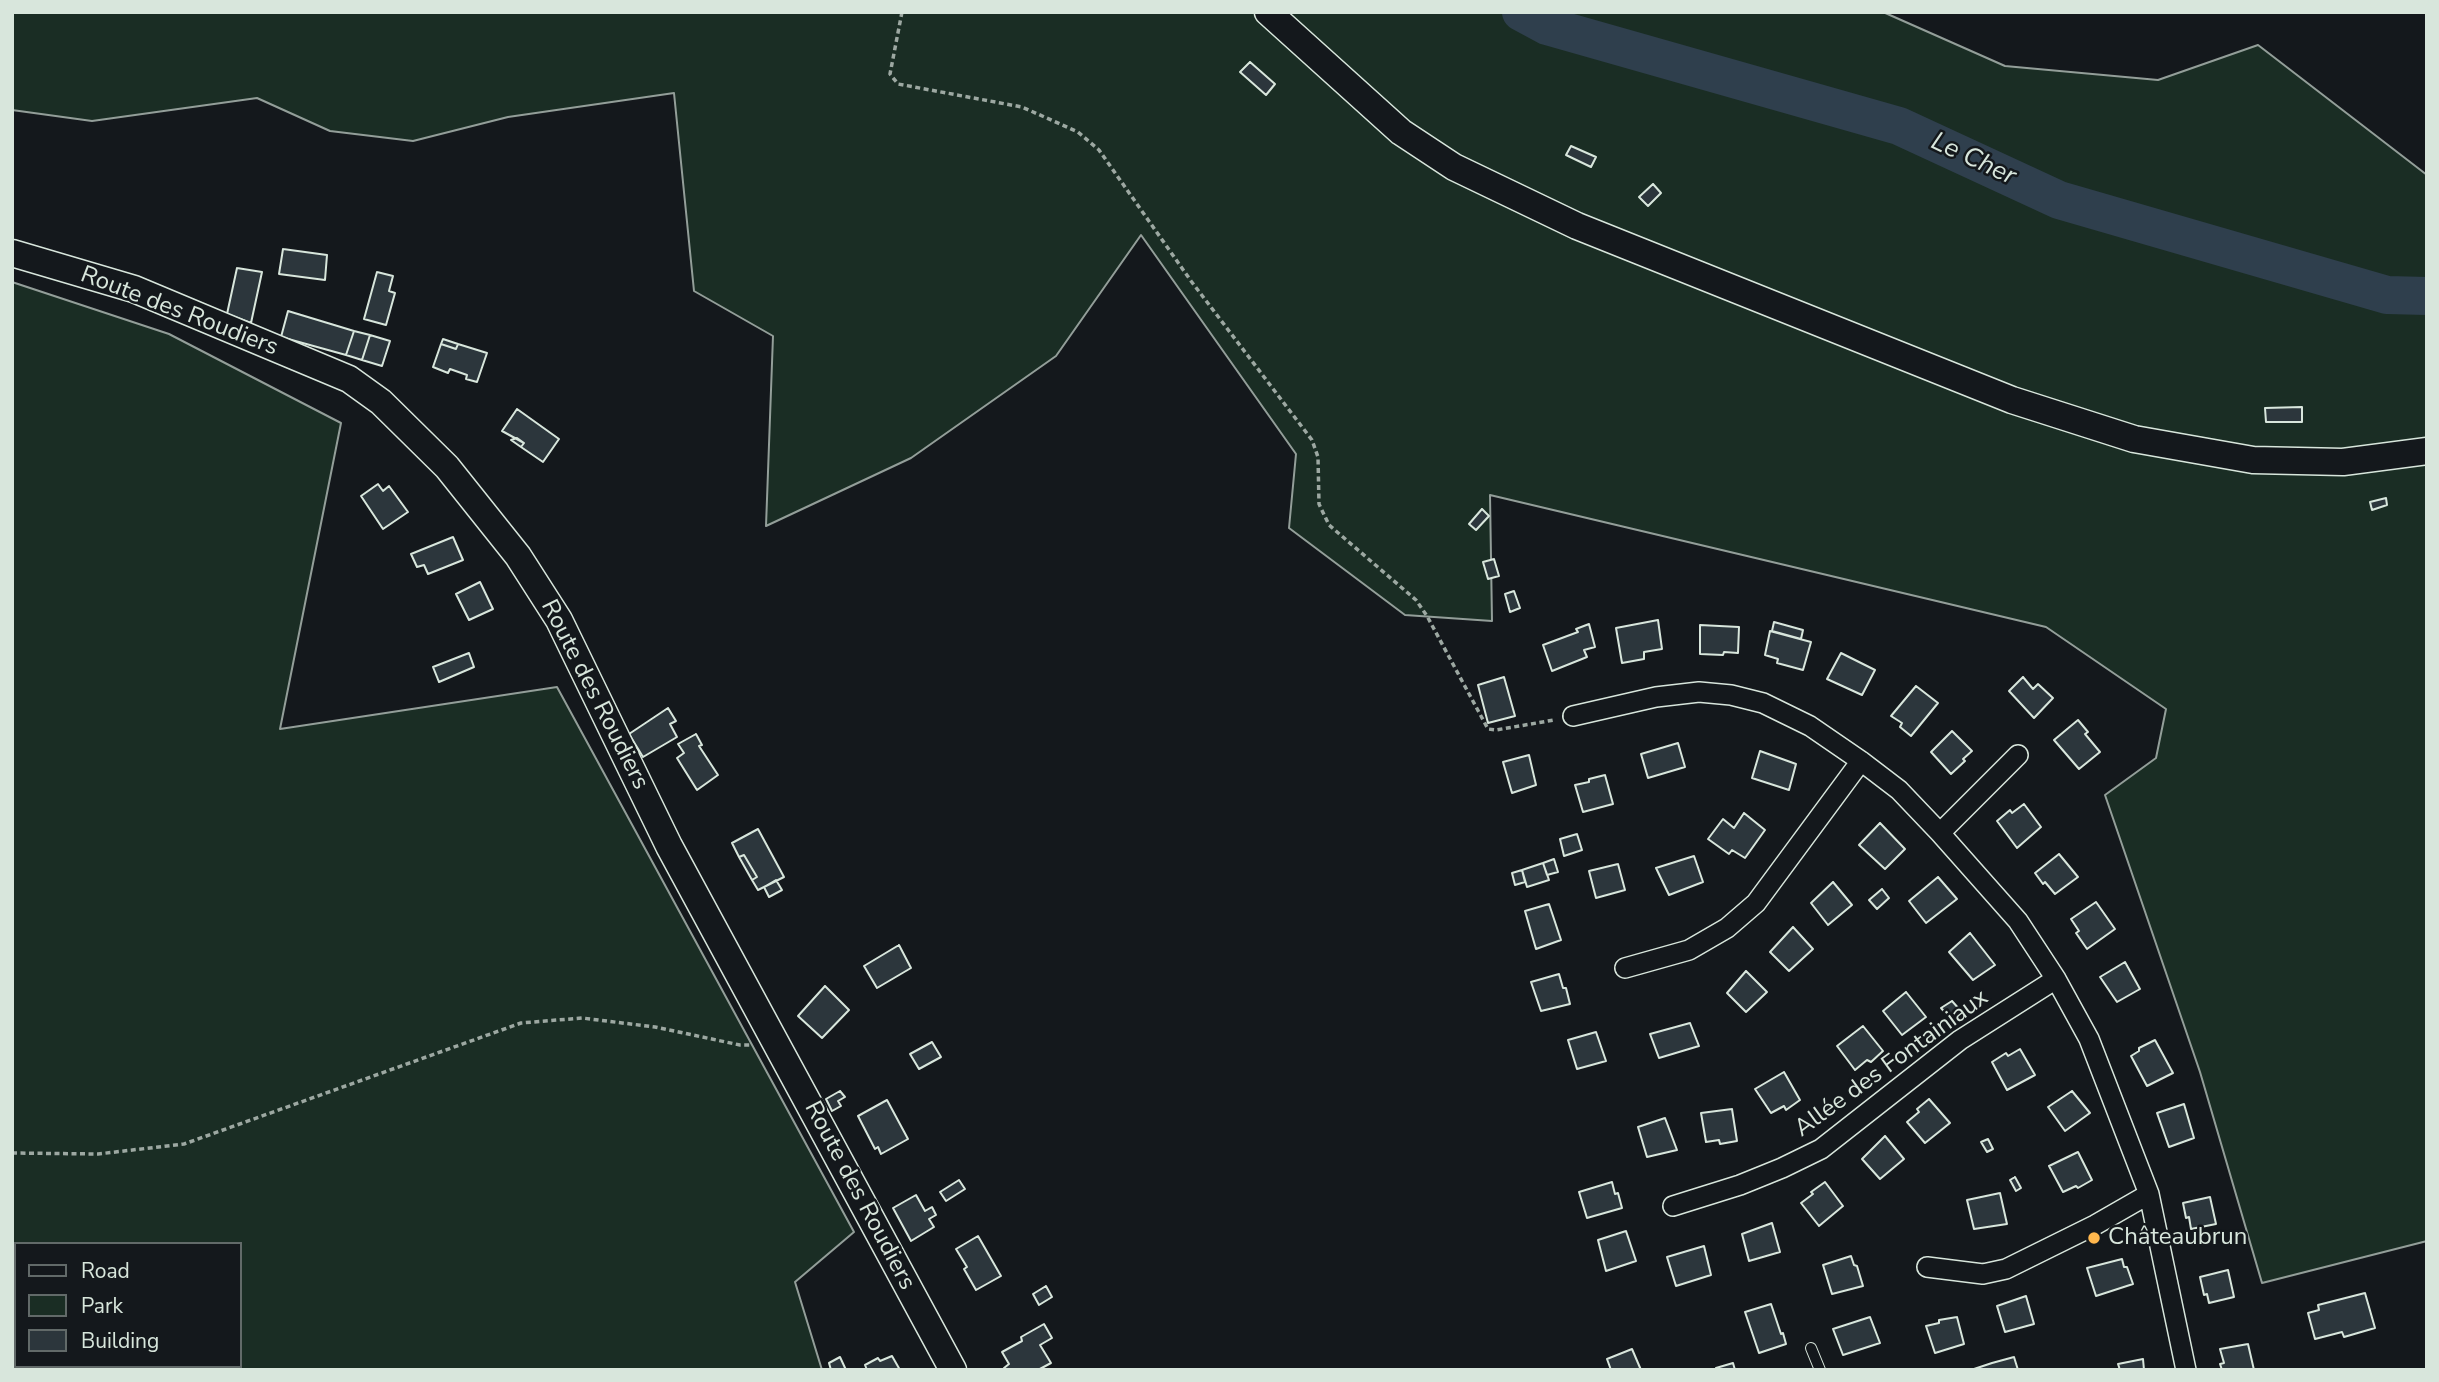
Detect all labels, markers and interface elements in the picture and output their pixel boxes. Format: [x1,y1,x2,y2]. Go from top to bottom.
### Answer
water label: Le Cher [1926,127,2020,193]
street label: Route des Roudiers [76,261,282,363]
street label: Route des Roudiers [534,595,654,795]
street label: Allée des Fontainiaux [1790,984,1994,1144]
street label: Route des Roudiers [797,1097,921,1295]
place label: Châteaubrun [2108,1224,2247,1252]
marker: Châteaubrun [2086,1230,2102,1246]
legend [14,1242,242,1368]
text: Road [81,1257,130,1285]
text: Park [81,1292,123,1320]
text: Building [81,1327,159,1355]

